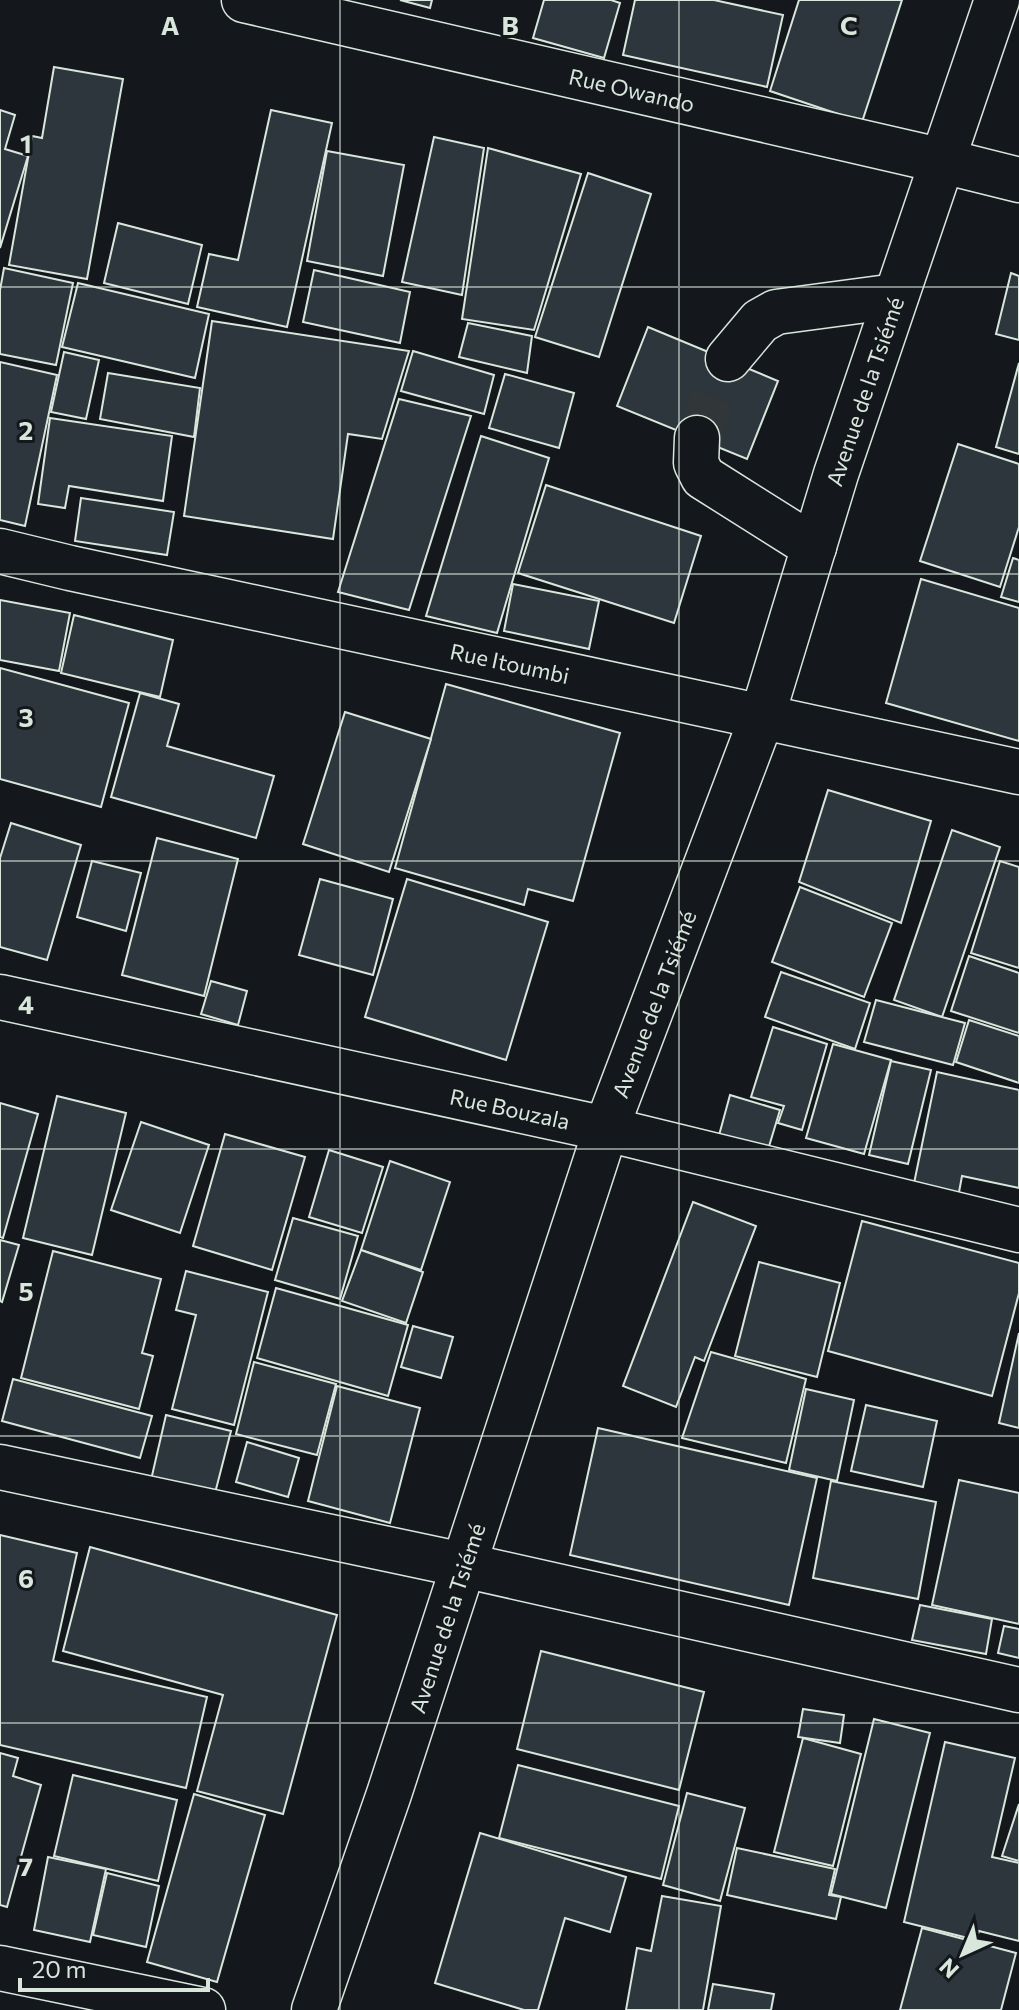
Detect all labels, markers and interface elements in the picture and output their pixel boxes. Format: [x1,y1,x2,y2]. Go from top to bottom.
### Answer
text: A [161,9,180,40]
text: B [501,9,519,40]
text: C [840,9,858,40]
street label: Rue Owando [566,62,697,117]
text: 1 [20,127,32,158]
street label: Avenue de la Tsiémé [820,293,909,489]
text: 2 [19,414,33,445]
street label: Rue Itoumbi [448,637,572,688]
text: 3 [18,701,34,732]
street label: Avenue de la Tsiémé [606,906,701,1101]
text: 4 [18,988,34,1019]
street label: Rue Bouzala [448,1082,573,1134]
text: 5 [18,1275,34,1306]
street label: Avenue de la Tsiémé [403,1519,490,1716]
text: 6 [18,1562,34,1593]
text: 7 [19,1850,33,1881]
north arrow [923,1914,1003,1994]
scale bar [20,1942,208,1992]
text: N [933,1953,964,1984]
text: 20 m [32,1954,86,1983]

